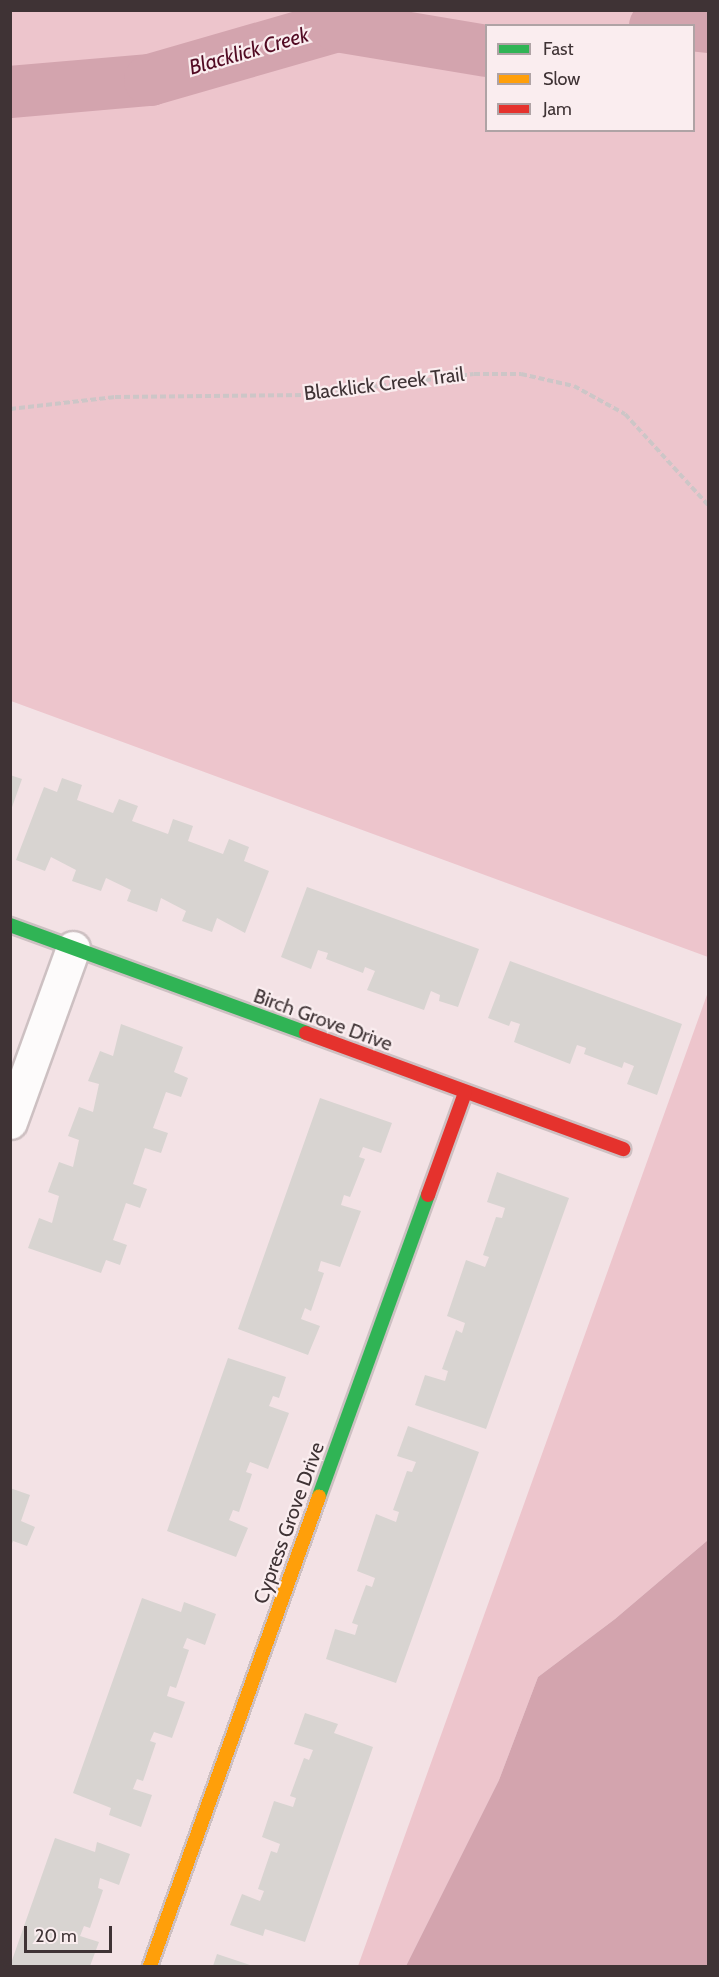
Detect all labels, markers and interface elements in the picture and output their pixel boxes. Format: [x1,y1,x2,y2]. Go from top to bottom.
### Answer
water label: Blacklick Creek [186,22,312,80]
legend [485,24,695,132]
text: Fast [543,38,574,60]
text: Slow [543,68,580,90]
text: Jam [543,98,572,120]
street label: Blacklick Creek Trail [302,362,466,406]
street label: Birch Grove Drive [250,984,396,1056]
street label: Cypress Grove Drive [249,1439,329,1607]
scale bar [27,1914,116,1952]
text: 20 m [35,1925,77,1947]

